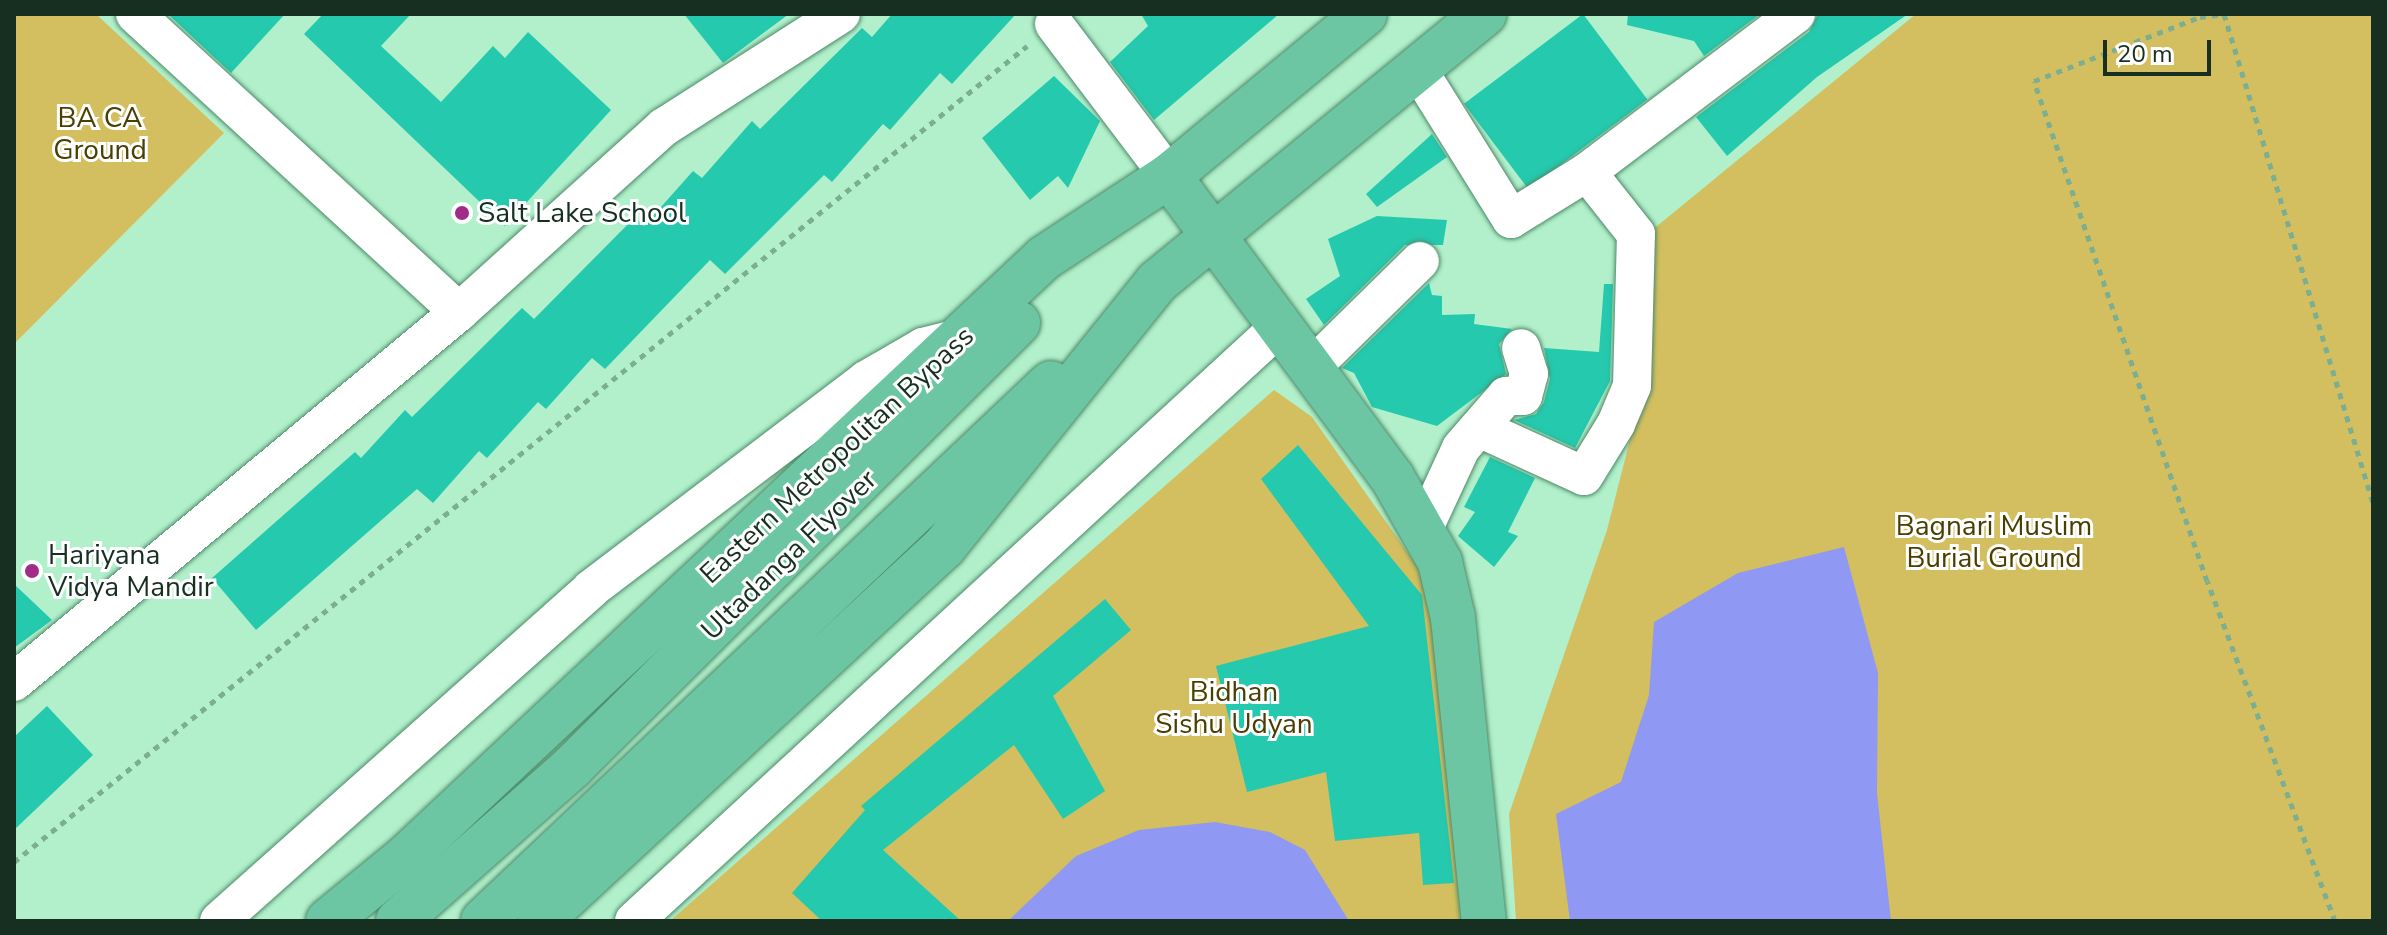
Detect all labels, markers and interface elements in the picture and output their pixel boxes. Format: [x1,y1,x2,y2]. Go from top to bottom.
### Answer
scale bar [2107,24,2215,74]
text: 20 m [2117,38,2173,70]
park label: BA CA Ground [53,101,147,167]
place label: Salt Lake School [478,196,686,230]
marker: Salt Lake School [453,204,471,222]
street label: Eastern Metropolitan Bypass [693,319,981,591]
street label: Ultadanga Flyover [694,463,884,647]
park label: Bagnari Muslim Burial Ground [1896,509,2092,575]
place label: Hariyana Vidya Mandir [48,538,214,604]
marker: Hariyana Vidya Mandir [23,562,41,580]
park label: Bidhan Sishu Udyan [1155,675,1313,741]

